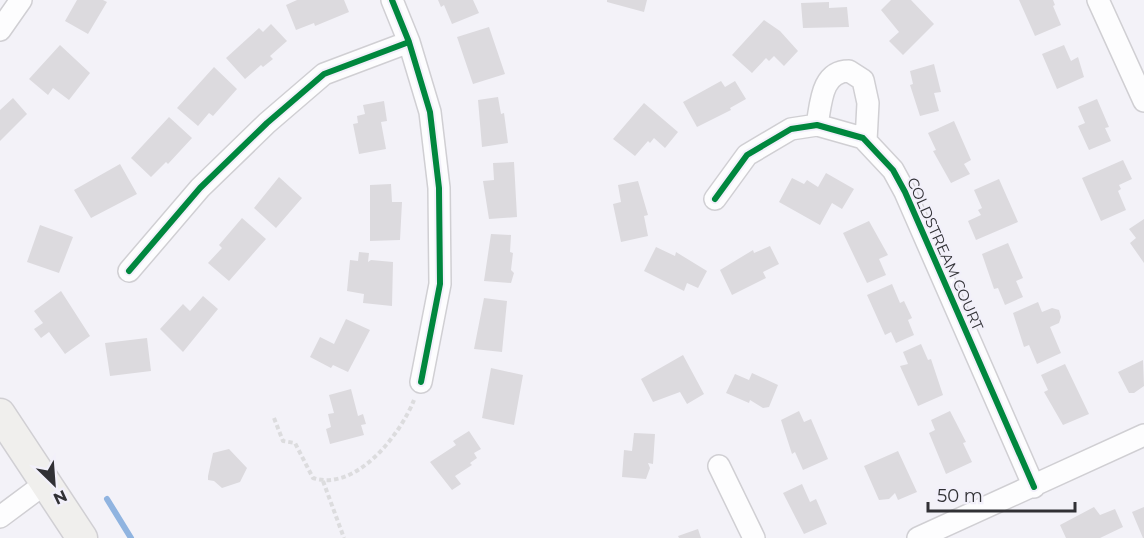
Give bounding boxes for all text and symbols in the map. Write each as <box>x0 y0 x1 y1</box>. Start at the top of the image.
street label: COLDSTREAM COURT <box>903 174 988 334</box>
north arrow <box>24 454 84 514</box>
scale bar <box>928 475 1075 513</box>
text: 50 m <box>937 485 983 507</box>
text: N <box>50 486 70 508</box>

